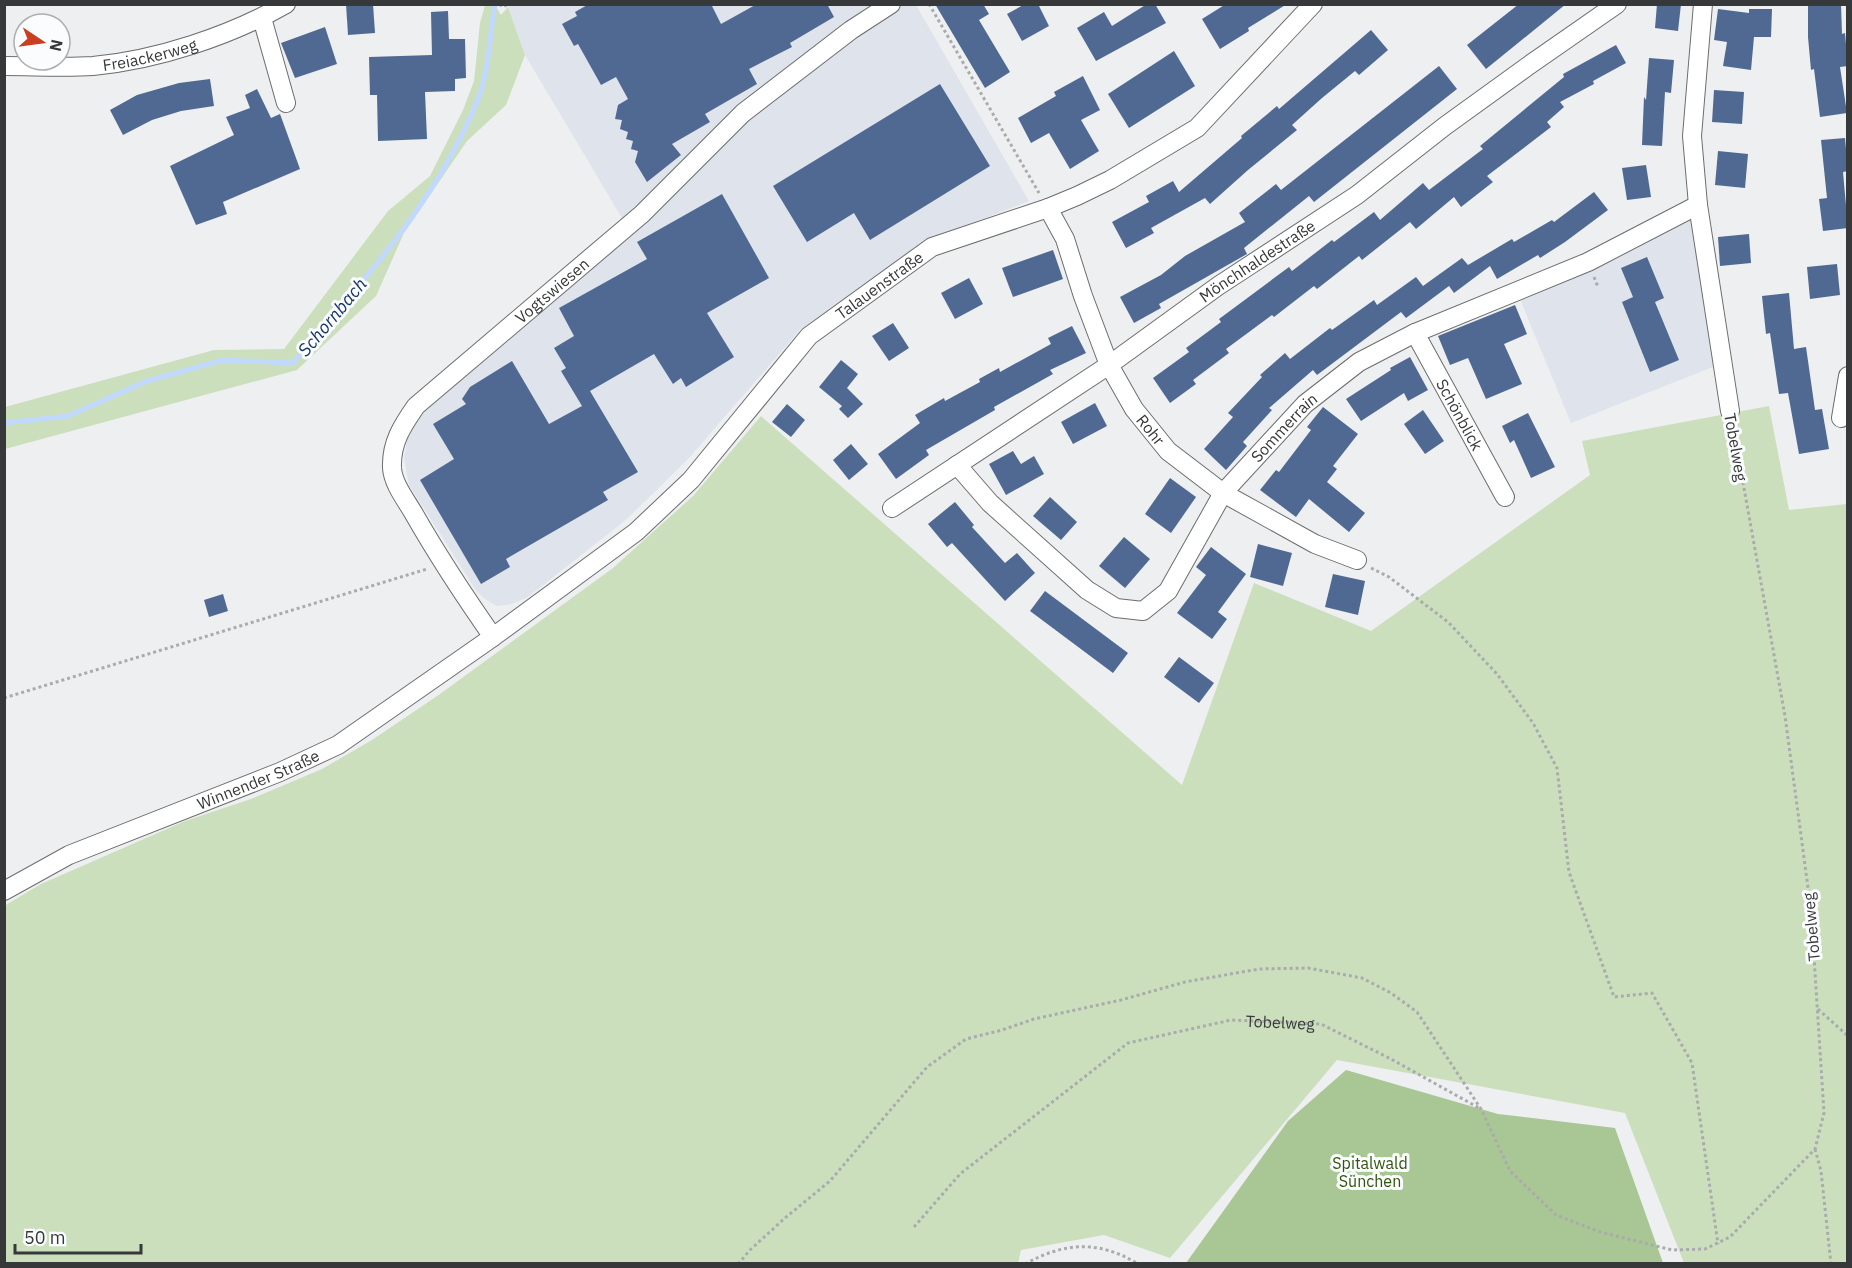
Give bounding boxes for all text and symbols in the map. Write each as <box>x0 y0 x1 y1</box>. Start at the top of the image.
north arrow <box>12 12 72 72</box>
street label: Freiackerweg <box>101 34 200 75</box>
text: N <box>46 37 68 53</box>
street label: Mönchhaldestraße <box>1195 215 1319 306</box>
street label: Talauenstraße <box>832 247 927 323</box>
street label: Vogtswiesen <box>511 253 593 327</box>
water label: Schornbach <box>292 273 372 361</box>
street label: Schönblick <box>1432 375 1488 454</box>
street label: Sommerrain <box>1246 388 1321 466</box>
street label: Rohr <box>1132 410 1169 449</box>
street label: Tobelweg <box>1720 411 1752 483</box>
street label: Winnender Straße <box>194 745 323 814</box>
street label: Tobelweg <box>1798 891 1824 962</box>
street label: Tobelweg <box>1245 1011 1316 1034</box>
park label: Spitalwald Sünchen <box>1332 1153 1408 1191</box>
scale bar <box>15 1217 141 1255</box>
text: 50 m <box>24 1226 66 1249</box>

